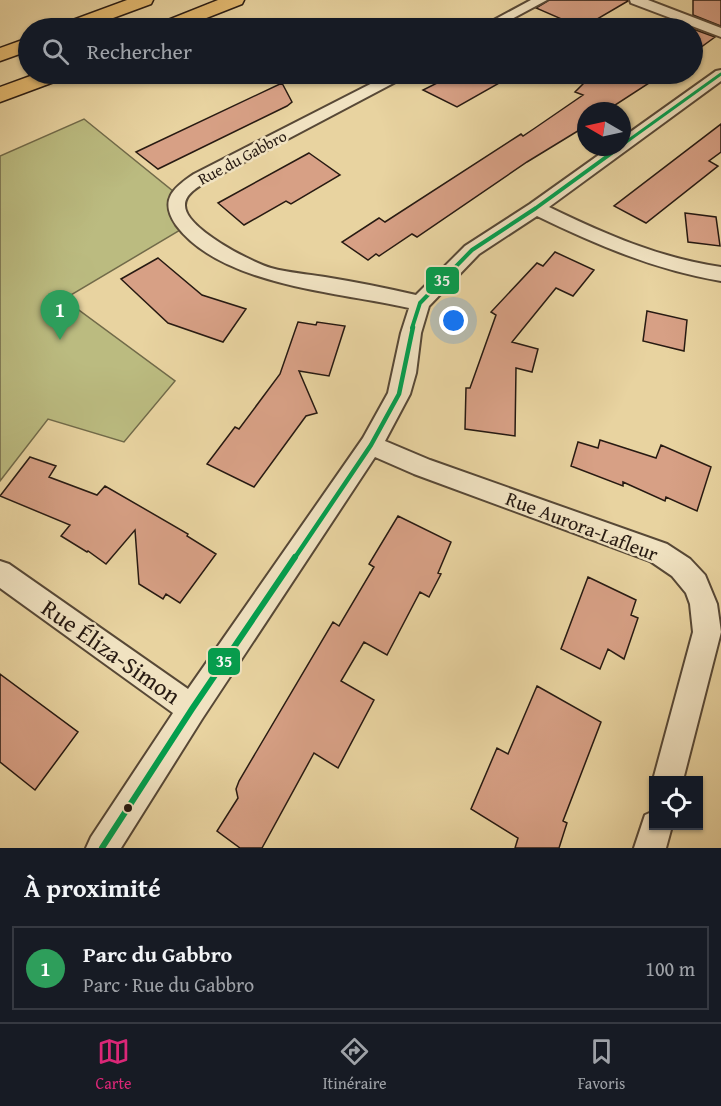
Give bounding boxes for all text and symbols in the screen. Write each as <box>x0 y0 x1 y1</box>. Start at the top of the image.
search box <box>18 18 703 84</box>
icon: search <box>39 35 72 68</box>
text: Rechercher <box>87 35 192 67</box>
north arrow <box>577 102 631 156</box>
street label: Rue du Gabbro <box>193 123 291 191</box>
line badge: 35 <box>425 266 460 295</box>
text: 35 <box>434 268 450 292</box>
pin: 1 <box>40 290 80 340</box>
your location <box>439 306 468 335</box>
street label: Rue Aurora-Lafleur <box>502 483 663 568</box>
street label: Rue Éliza-Simon <box>35 591 188 713</box>
line badge: 35 <box>207 647 241 676</box>
text: 35 <box>216 649 232 673</box>
map controls <box>649 776 703 830</box>
button: locate <box>649 776 703 830</box>
unlabelled marker <box>122 802 134 814</box>
text: À proximité <box>24 868 161 907</box>
text: Parc du Gabbro <box>83 938 232 970</box>
text: 1 <box>40 954 51 983</box>
text: 100 m <box>645 954 695 983</box>
text: Parc · Rue du Gabbro <box>83 970 254 999</box>
tab: Carte <box>96 1035 132 1095</box>
tab: Itinéraire <box>323 1035 387 1095</box>
tab: Favoris <box>578 1035 625 1095</box>

